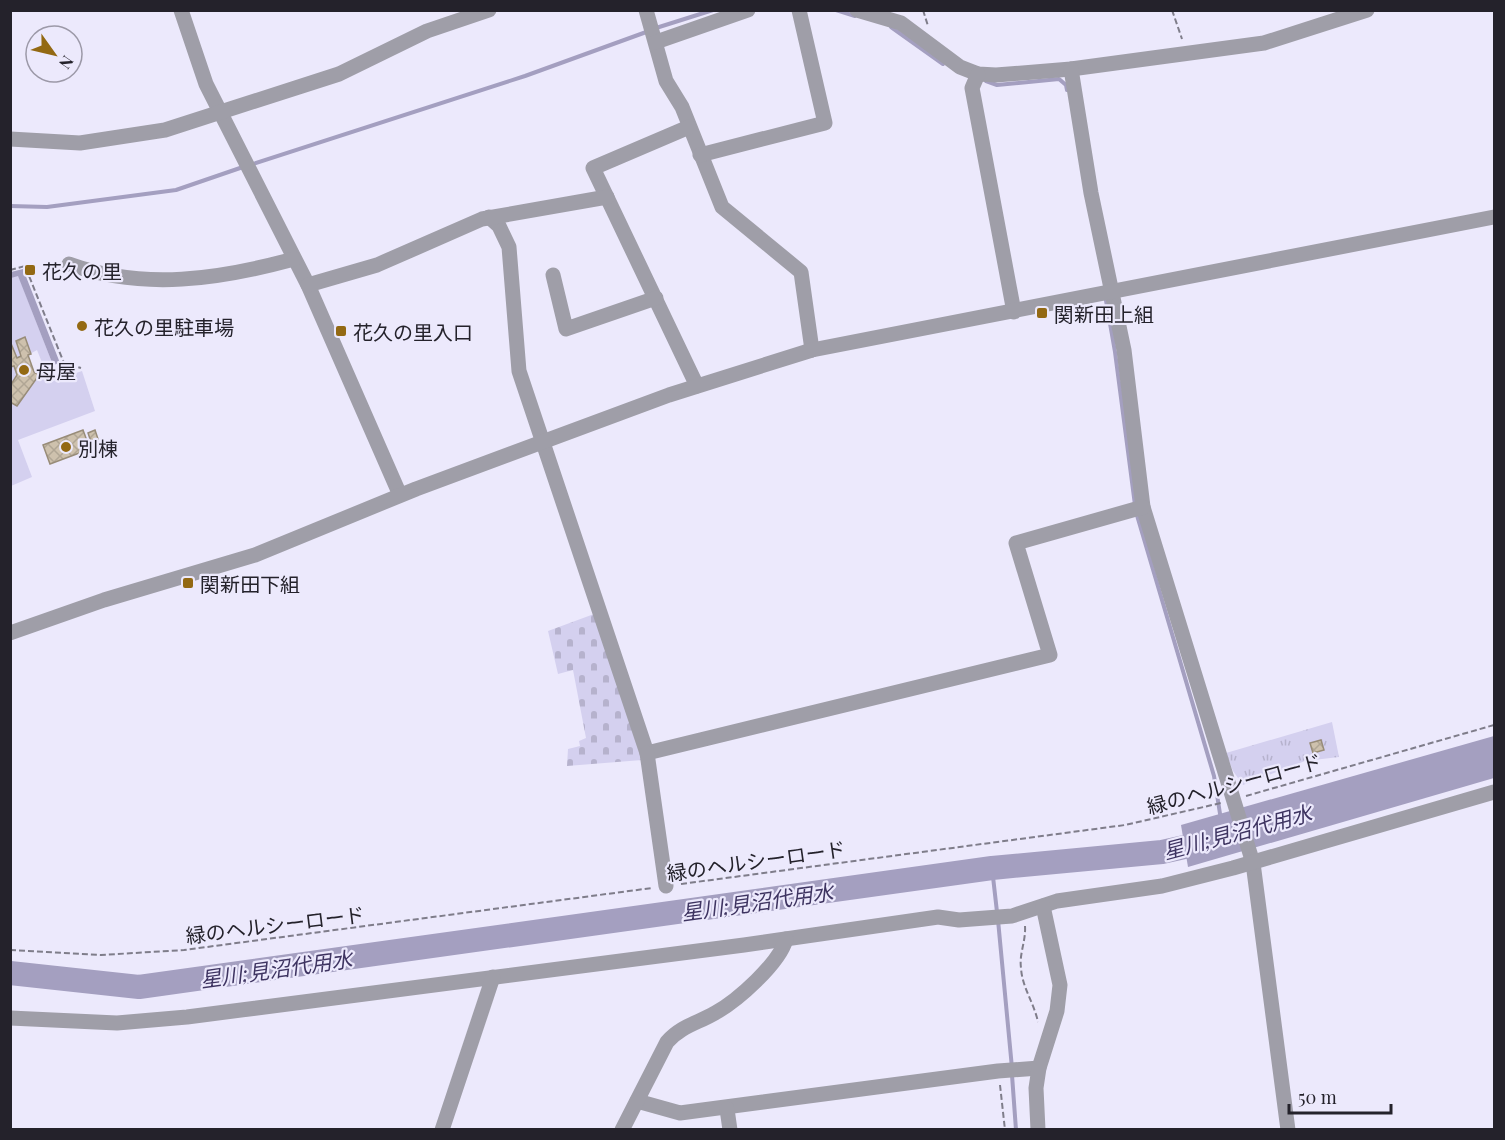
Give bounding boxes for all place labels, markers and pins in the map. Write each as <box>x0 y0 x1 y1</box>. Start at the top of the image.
place label: 花久の里 <box>42 257 122 284</box>
marker: 花久の里 <box>23 263 37 277</box>
place label: 関新田上組 <box>1054 300 1154 327</box>
marker: 関新田上組 <box>1035 306 1049 320</box>
place label: 花久の里駐車場 <box>94 313 234 340</box>
place label: 花久の里入口 <box>353 318 473 345</box>
marker: 花久の里駐車場 <box>75 319 89 333</box>
marker: 花久の里入口 <box>334 324 348 338</box>
place label: 母屋 <box>36 357 76 384</box>
marker: 母屋 <box>17 363 31 377</box>
place label: 別棟 <box>78 434 118 461</box>
marker: 別棟 <box>59 440 73 454</box>
place label: 関新田下組 <box>200 570 300 597</box>
marker: 関新田下組 <box>181 576 195 590</box>

